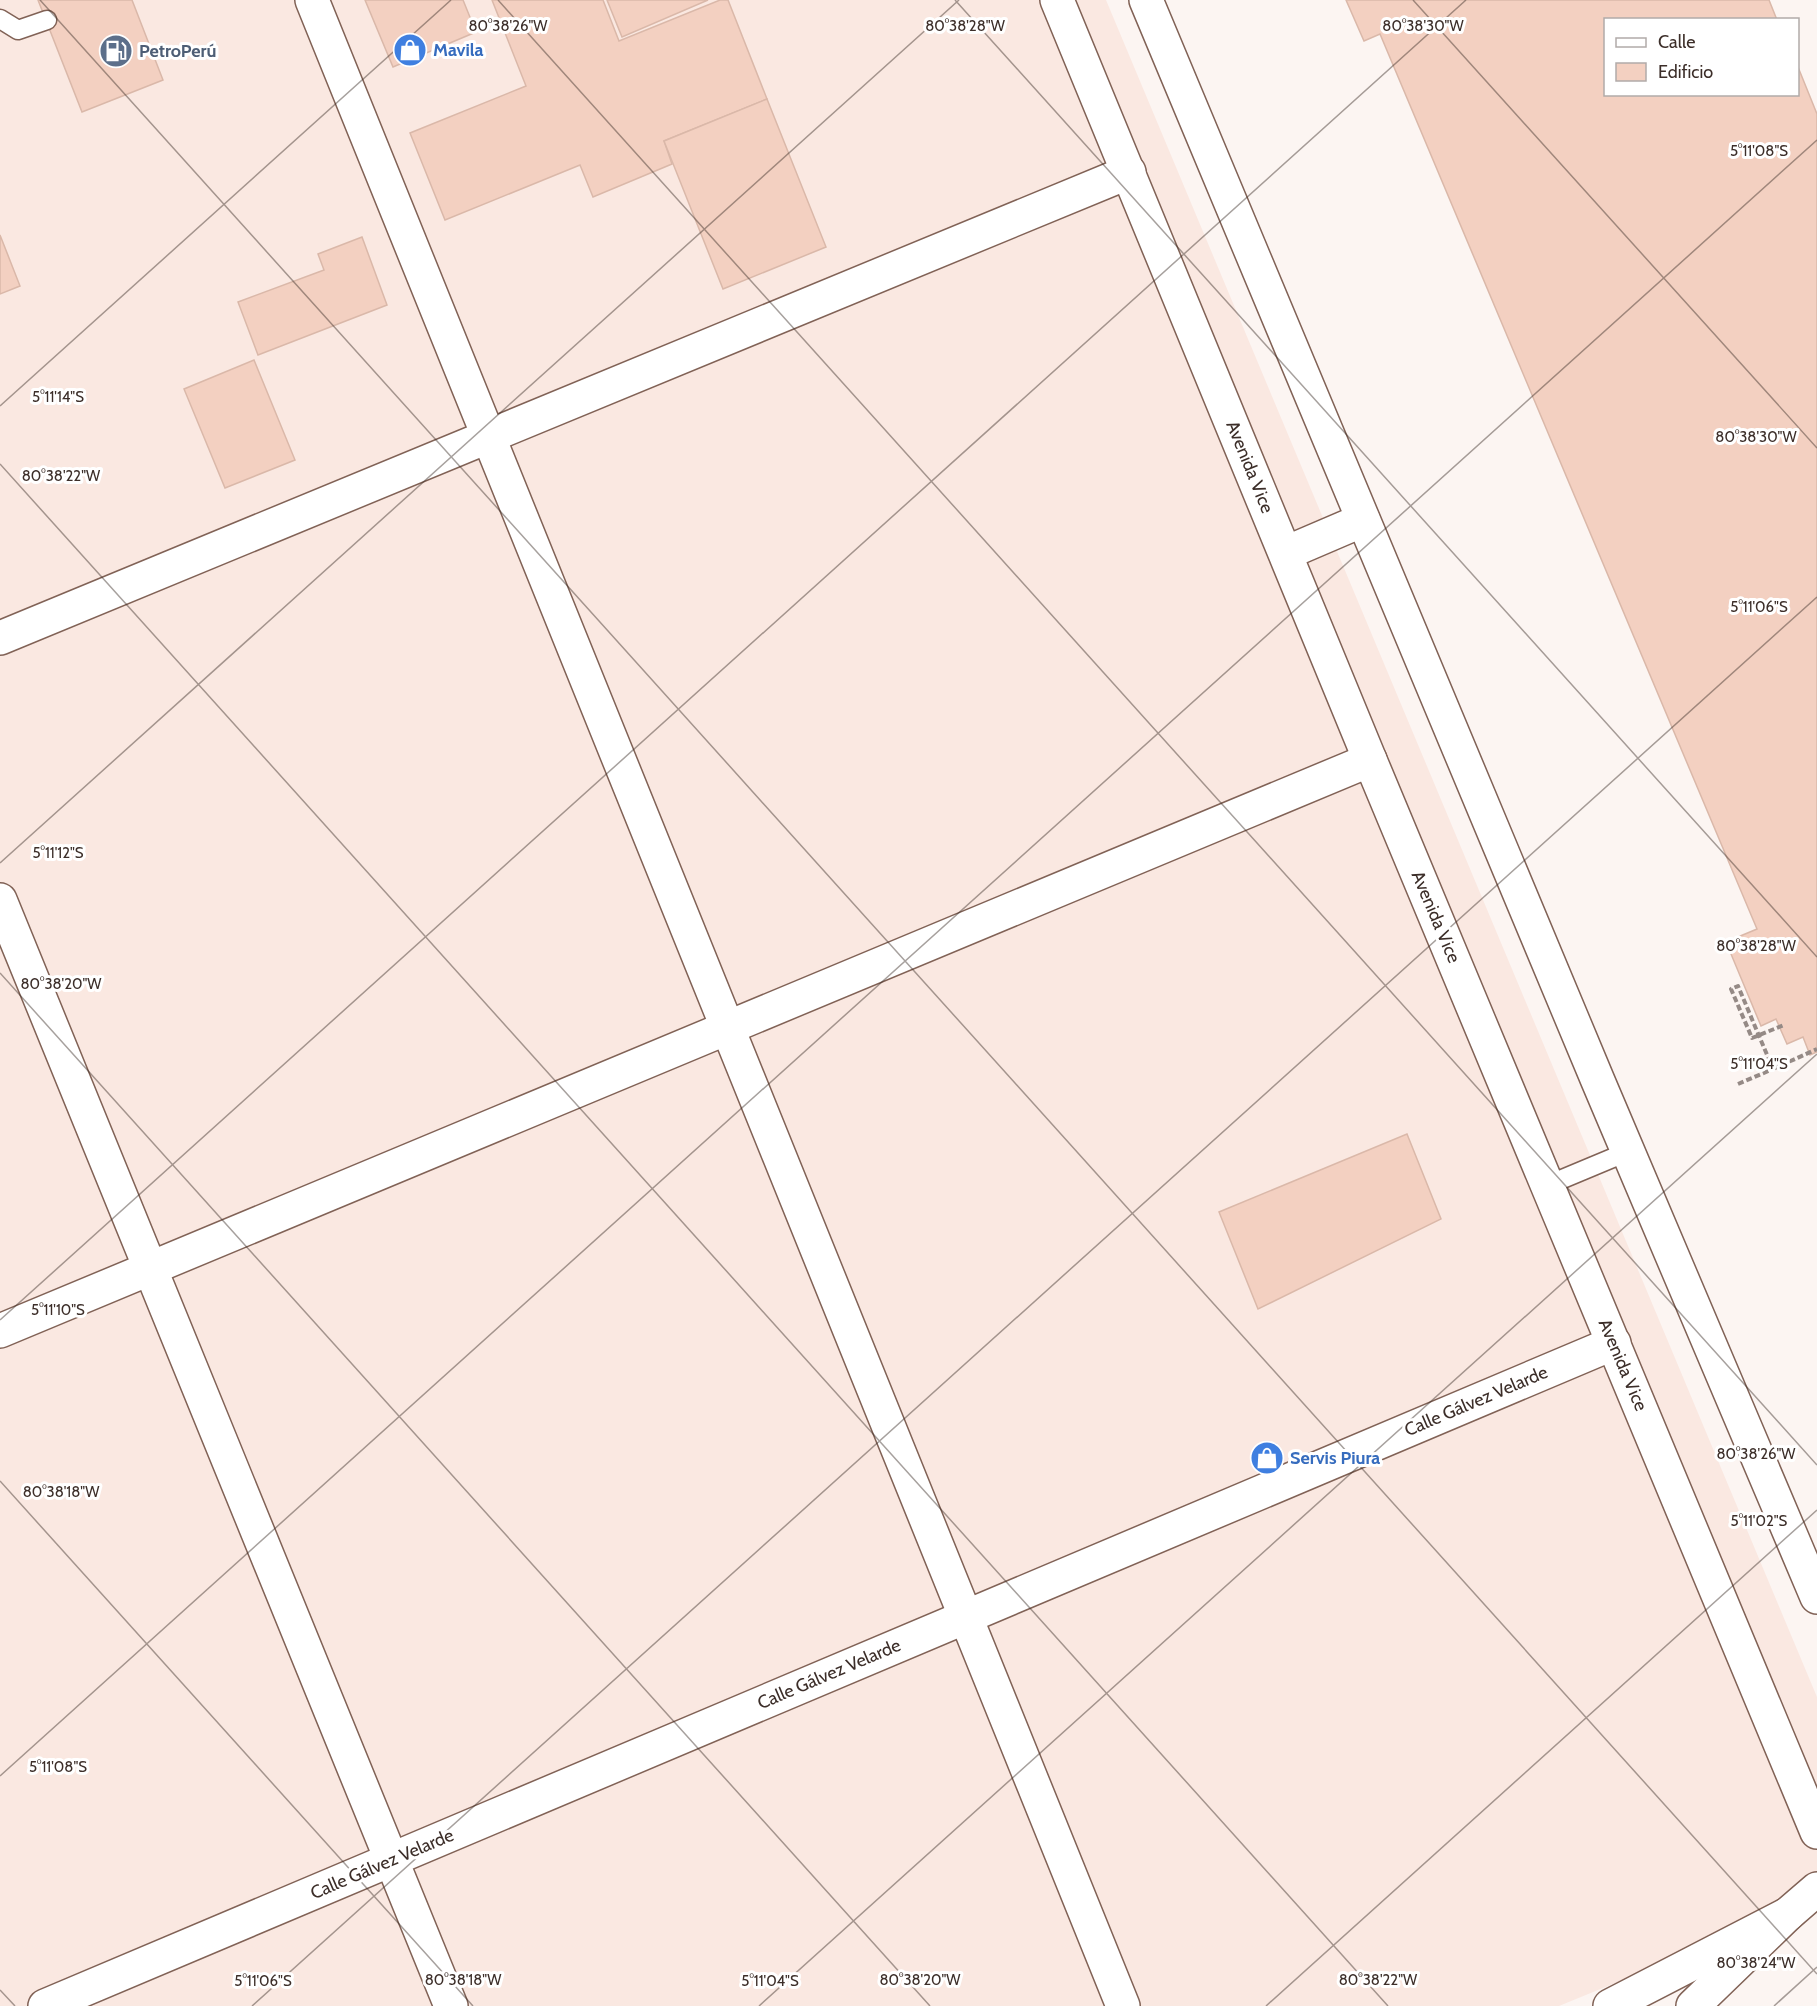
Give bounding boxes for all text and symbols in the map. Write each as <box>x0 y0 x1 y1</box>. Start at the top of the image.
text: 80°38'26"W <box>468 17 548 35</box>
text: 80°38'28"W <box>925 17 1006 35</box>
text: 80°38'30"W <box>1382 17 1464 35</box>
legend <box>1604 18 1799 96</box>
text: Calle <box>1658 31 1695 53</box>
shop icon: Mavila <box>392 32 428 68</box>
fuel station icon: PetroPerú <box>98 33 134 69</box>
place label: Mavila <box>433 39 484 61</box>
place label: PetroPerú <box>139 40 216 62</box>
text: Edificio <box>1658 61 1713 83</box>
text: 5°11'08"S <box>1730 142 1788 160</box>
text: 5°11'14"S <box>32 388 84 406</box>
street label: Avenida Vice <box>1221 418 1279 516</box>
text: 80°38'30"W <box>1715 428 1797 446</box>
text: 80°38'22"W <box>22 467 101 485</box>
text: 5°11'06"S <box>1730 598 1788 616</box>
text: 5°11'12"S <box>32 844 84 862</box>
street label: Avenida Vice <box>1407 868 1465 966</box>
text: 80°38'28"W <box>1716 937 1797 955</box>
text: 80°38'20"W <box>20 975 102 993</box>
text: 5°11'04"S <box>1730 1055 1788 1073</box>
text: 5°11'10"S <box>31 1301 85 1319</box>
street label: Avenida Vice <box>1594 1316 1652 1414</box>
street label: Calle Gálvez Velarde <box>1401 1361 1551 1441</box>
shop icon: Servis Piura <box>1249 1440 1285 1476</box>
text: 80°38'26"W <box>1716 1445 1796 1463</box>
place label: Servis Piura <box>1290 1447 1380 1469</box>
text: 80°38'18"W <box>23 1483 100 1501</box>
text: 5°11'02"S <box>1731 1512 1788 1530</box>
street label: Calle Gálvez Velarde <box>754 1634 904 1714</box>
text: 5°11'08"S <box>29 1758 87 1776</box>
street label: Calle Gálvez Velarde <box>307 1824 457 1904</box>
text: 80°38'24"W <box>1716 1954 1796 1972</box>
text: 80°38'18"W <box>425 1971 502 1989</box>
text: 80°38'20"W <box>879 1971 961 1989</box>
text: 80°38'22"W <box>1339 1971 1418 1989</box>
text: 5°11'06"S <box>234 1972 292 1990</box>
text: 5°11'04"S <box>741 1972 799 1990</box>

